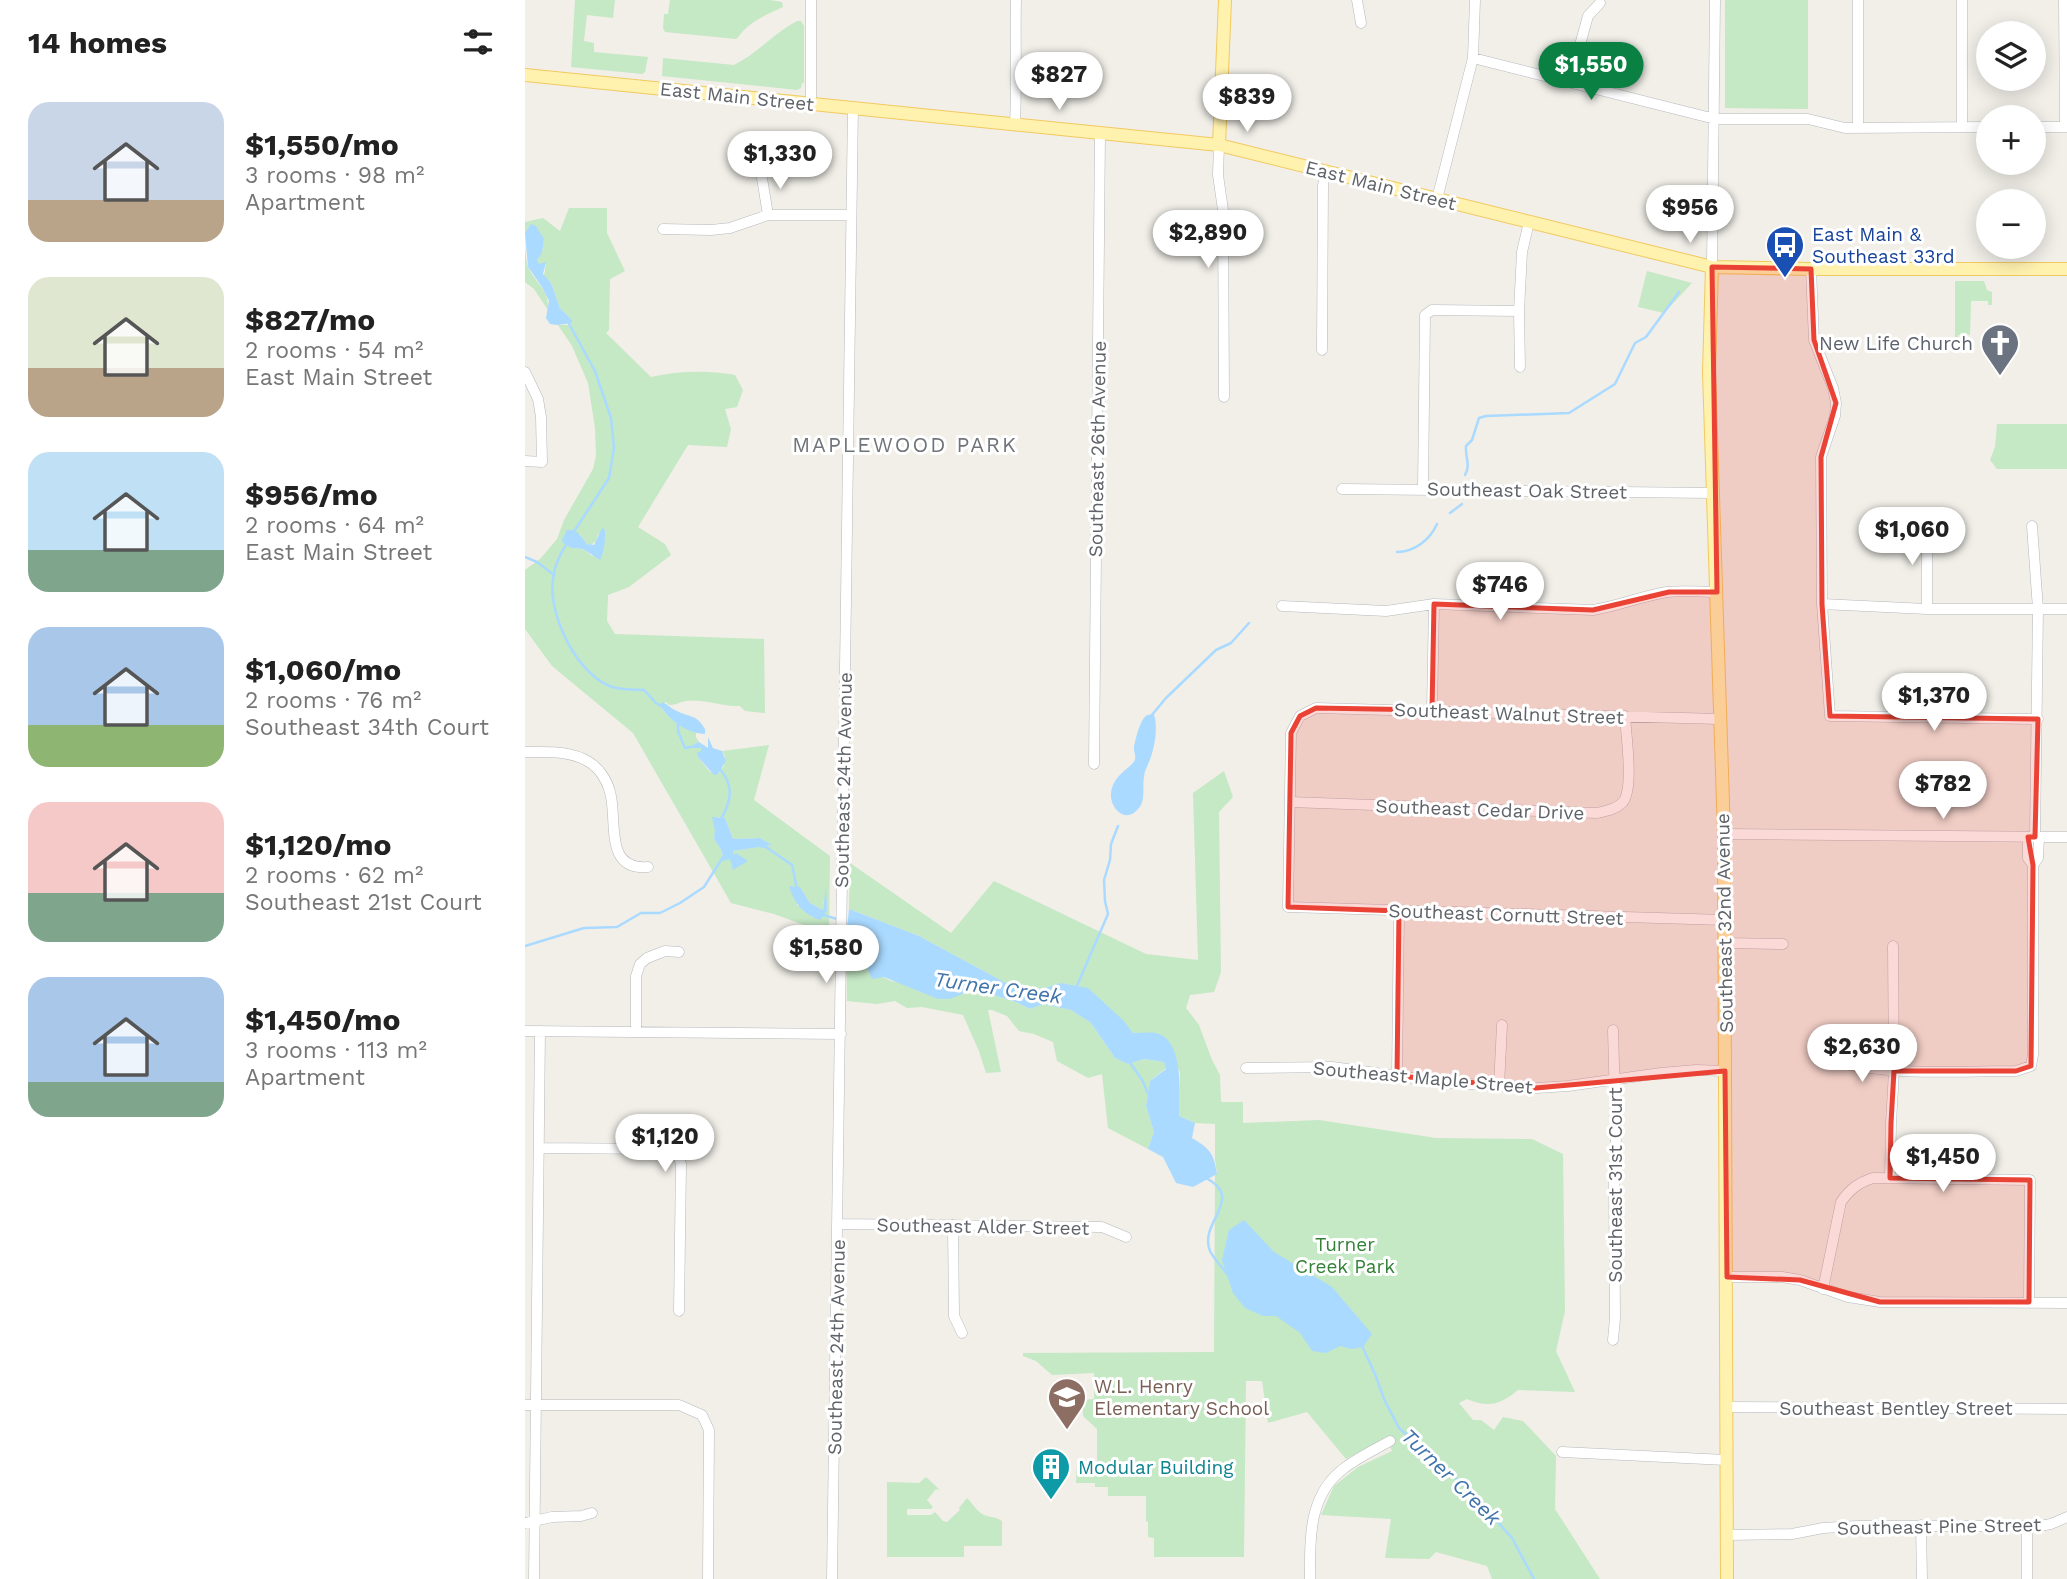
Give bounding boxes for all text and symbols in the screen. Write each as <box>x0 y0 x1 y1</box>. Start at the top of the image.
map controls <box>1976 21 2046 259</box>
button: layers <box>1976 21 2046 91</box>
icon: filters <box>459 23 497 61</box>
text: 14 homes <box>28 25 167 60</box>
pin: $1,550 <box>1534 42 1648 102</box>
text: $1,550 <box>1555 51 1627 78</box>
pin: $827 <box>1018 52 1100 112</box>
text: $827 <box>1031 61 1087 88</box>
pin: $839 <box>1206 74 1288 134</box>
street label: East Main Street <box>659 77 815 116</box>
text: $839 <box>1219 83 1275 110</box>
button: + <box>1976 105 2046 175</box>
text: $1,550/mo <box>245 127 399 162</box>
icon: home <box>84 130 168 214</box>
pin: $1,330 <box>723 132 837 191</box>
text: $1,330 <box>743 140 817 167</box>
street label: East Main Street <box>1303 156 1459 215</box>
text: 3 rooms · 98 m² <box>245 162 424 189</box>
pin: $956 <box>1649 186 1731 245</box>
text: Apartment <box>245 189 365 216</box>
button: − <box>1976 189 2046 259</box>
text: $956 <box>1662 194 1718 221</box>
pin: $2,890 <box>1151 210 1265 270</box>
text: $2,890 <box>1169 219 1247 246</box>
place label: East Main & Southeast 33rd <box>1812 223 1955 268</box>
bus stop icon: East Main & Southeast 33rd <box>1764 224 1806 279</box>
text: $827/mo <box>245 302 375 337</box>
icon: home <box>84 305 168 389</box>
church icon: New Life Church <box>1979 322 2021 377</box>
place label: New Life Church <box>1819 332 1973 355</box>
text: 2 rooms · 54 m² <box>245 337 423 364</box>
street label: Southeast 26th Avenue <box>1084 341 1111 557</box>
text: East Main Street <box>245 364 432 391</box>
district label: MAPLEWOOD PARK <box>792 432 1018 457</box>
text: $956/mo <box>245 477 378 512</box>
street label: Southeast Oak Street <box>1427 477 1627 504</box>
icon: home <box>84 480 168 564</box>
pin: $1,060 <box>1855 508 1969 567</box>
text: 2 rooms · 64 m² <box>245 512 424 539</box>
text: $1,060 <box>1875 516 1949 543</box>
text: East Main Street <box>245 539 432 566</box>
pin: $746 <box>1459 562 1541 622</box>
text: $746 <box>1472 571 1528 598</box>
text: $1,060/mo <box>245 652 401 687</box>
icon: home <box>84 655 168 739</box>
street label: Southeast 24th Avenue <box>830 672 857 888</box>
pin: $1,370 <box>1877 674 1991 733</box>
text: $1,370 <box>1898 682 1970 709</box>
text: 2 rooms · 76 m² <box>245 687 421 714</box>
street label: Southeast Walnut Street <box>1394 698 1624 729</box>
text: Southeast 34th Court <box>245 714 489 741</box>
pin: $782 <box>1902 762 1984 821</box>
text: $782 <box>1915 770 1971 797</box>
street label: Southeast Cedar Drive <box>1375 794 1585 825</box>
street label: Southeast 32nd Avenue <box>1711 813 1738 1033</box>
text: $1,120/mo <box>245 827 391 862</box>
icon: home <box>84 830 168 914</box>
text: 2 rooms · 62 m² <box>245 862 423 889</box>
text: Southeast 21st Court <box>245 889 482 916</box>
street label: Southeast Cornutt Street <box>1388 899 1624 930</box>
pin: $1,580 <box>769 926 883 985</box>
text: $1,580 <box>789 934 863 961</box>
water label: Turner Creek <box>933 966 1064 1009</box>
text: $1,450/mo <box>245 1002 400 1037</box>
icon: home <box>84 1005 168 1089</box>
pin: $2,630 <box>1805 1024 1919 1084</box>
text: $2,630 <box>1823 1033 1901 1060</box>
text: 3 rooms · 113 m² <box>245 1037 427 1064</box>
street label: Southeast Maple Street <box>1312 1056 1534 1099</box>
text: Apartment <box>245 1064 365 1091</box>
street label: Southeast 31st Court <box>1604 1087 1627 1283</box>
pin: $1,120 <box>608 1114 722 1174</box>
text: $1,120 <box>631 1123 699 1150</box>
pin: $1,450 <box>1886 1134 2000 1194</box>
text: $1,450 <box>1906 1143 1980 1170</box>
street label: Southeast Alder Street <box>876 1213 1090 1240</box>
park label: Turner Creek Park <box>1295 1233 1395 1278</box>
street label: Southeast 24th Avenue <box>823 1239 850 1455</box>
place label: W.L. Henry Elementary School <box>1094 1375 1269 1420</box>
school or university icon: W.L. Henry Elementary School <box>1046 1376 1088 1431</box>
street label: Southeast Bentley Street <box>1779 1397 2013 1420</box>
water label: Turner Creek <box>1397 1423 1507 1531</box>
building icon: Modular Building <box>1030 1446 1072 1501</box>
place label: Modular Building <box>1078 1456 1234 1479</box>
street label: Southeast Pine Street <box>1837 1513 2041 1540</box>

